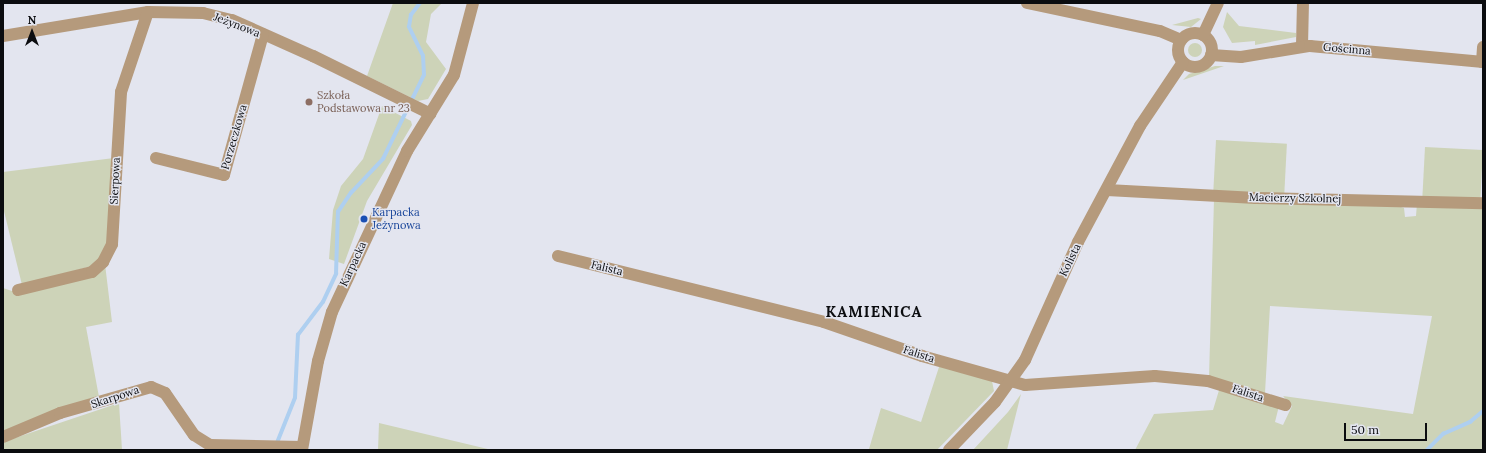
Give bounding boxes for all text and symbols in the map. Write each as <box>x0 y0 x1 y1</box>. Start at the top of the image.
street label: Jeżynowa <box>212 10 262 40</box>
north arrow <box>12 12 52 52</box>
text: N <box>28 13 36 27</box>
street label: Gościnna <box>1323 40 1371 58</box>
place label: Szkoła Podstawowa nr 23 <box>317 89 410 115</box>
marker: Szkoła Podstawowa nr 23 <box>304 97 314 107</box>
street label: Porzeczkowa <box>218 103 250 171</box>
street label: Sierpowa <box>107 157 123 205</box>
street label: Macierzy Szkolnej <box>1249 191 1341 205</box>
place label: Karpacka Jeżynowa <box>372 206 421 232</box>
marker: Karpacka Jeżynowa <box>359 214 369 224</box>
street label: Karpacka <box>337 240 369 288</box>
street label: Kolista <box>1056 241 1084 279</box>
street label: Falista <box>590 258 624 278</box>
district label: KAMIENICA <box>826 303 922 321</box>
street label: Falista <box>902 343 936 365</box>
street label: Falista <box>1231 382 1265 404</box>
street label: Skarpowa <box>89 383 141 411</box>
scale bar <box>1346 415 1429 441</box>
text: 50 m <box>1351 422 1379 437</box>

